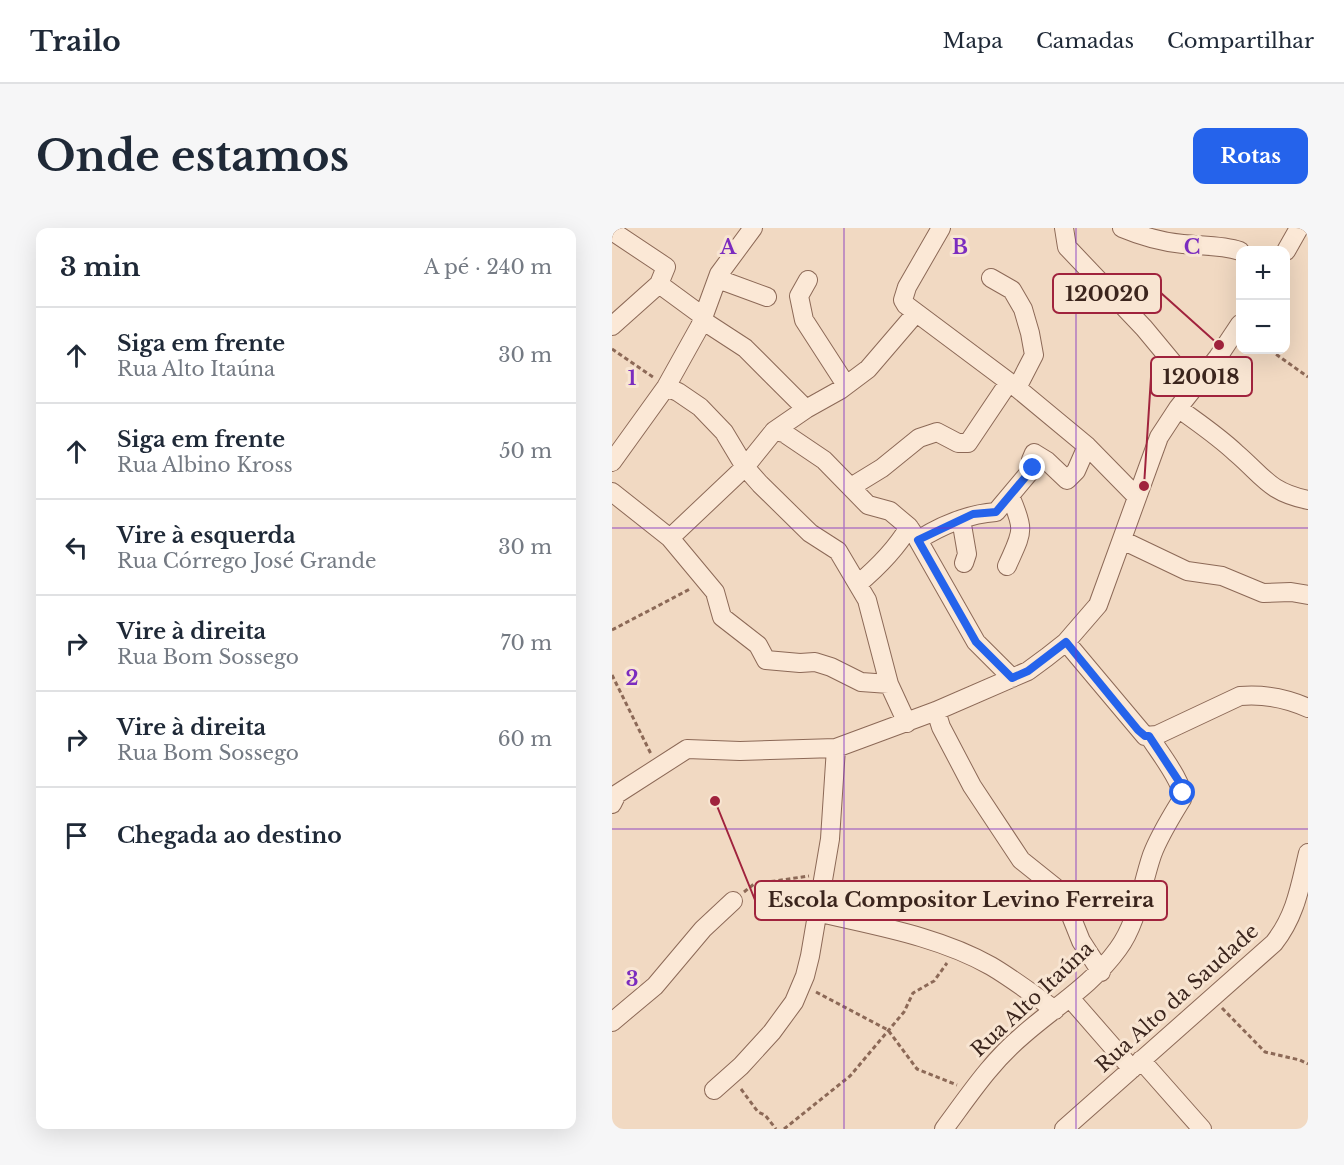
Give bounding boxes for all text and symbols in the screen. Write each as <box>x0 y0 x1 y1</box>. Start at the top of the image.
text: Trailo <box>30 24 121 59</box>
text: Mapa <box>943 28 1003 54</box>
text: Camadas <box>1036 28 1134 54</box>
text: Compartilhar <box>1167 28 1314 54</box>
button: Rotas <box>1193 128 1308 184</box>
text: Onde estamos <box>36 130 349 182</box>
text: A <box>719 235 737 259</box>
text: B <box>952 235 968 259</box>
text: C <box>1184 235 1200 259</box>
map controls <box>1236 246 1290 354</box>
button: + <box>1236 246 1290 300</box>
text: 3 min <box>60 251 141 283</box>
text: A pé · 240 m <box>424 255 552 279</box>
callout: 120020 <box>1053 274 1161 313</box>
text: 120020 <box>1065 281 1149 307</box>
button: − <box>1236 300 1290 354</box>
text: Siga em frente <box>117 330 285 357</box>
icon: ahead <box>60 339 93 372</box>
text: 30 m <box>498 343 552 367</box>
text: Rua Alto Itaúna <box>117 357 275 381</box>
callout: 120018 <box>1151 357 1252 396</box>
text: 120018 <box>1162 364 1240 390</box>
text: 1 <box>628 366 637 390</box>
text: Siga em frente <box>117 426 285 453</box>
icon: ahead <box>60 435 93 468</box>
text: 50 m <box>499 439 552 463</box>
text: Rua Albino Kross <box>117 453 293 477</box>
route end <box>1019 454 1045 480</box>
text: Vire à esquerda <box>117 522 296 549</box>
icon: left <box>60 531 93 564</box>
text: 30 m <box>498 535 552 559</box>
text: Rua Córrego José Grande <box>117 549 376 573</box>
text: Vire à direita <box>117 618 266 645</box>
icon: right <box>60 627 93 660</box>
text: 70 m <box>500 631 552 655</box>
text: Rua Bom Sossego <box>117 645 299 669</box>
text: 2 <box>625 666 639 690</box>
text: Vire à direita <box>117 714 266 741</box>
icon: right <box>60 723 93 756</box>
text: 60 m <box>498 727 552 751</box>
text: Rua Bom Sossego <box>117 741 299 765</box>
route start <box>1169 779 1195 805</box>
icon: arrive <box>60 819 93 852</box>
text: Chegada ao destino <box>117 822 342 849</box>
callout: Escola Compositor Levino Ferreira <box>755 881 1167 920</box>
text: Escola Compositor Levino Ferreira <box>768 887 1154 913</box>
street label: Rua Alto da Saudade <box>1091 919 1263 1077</box>
street label: Rua Alto Itaúna <box>966 936 1099 1062</box>
text: 3 <box>626 967 638 991</box>

